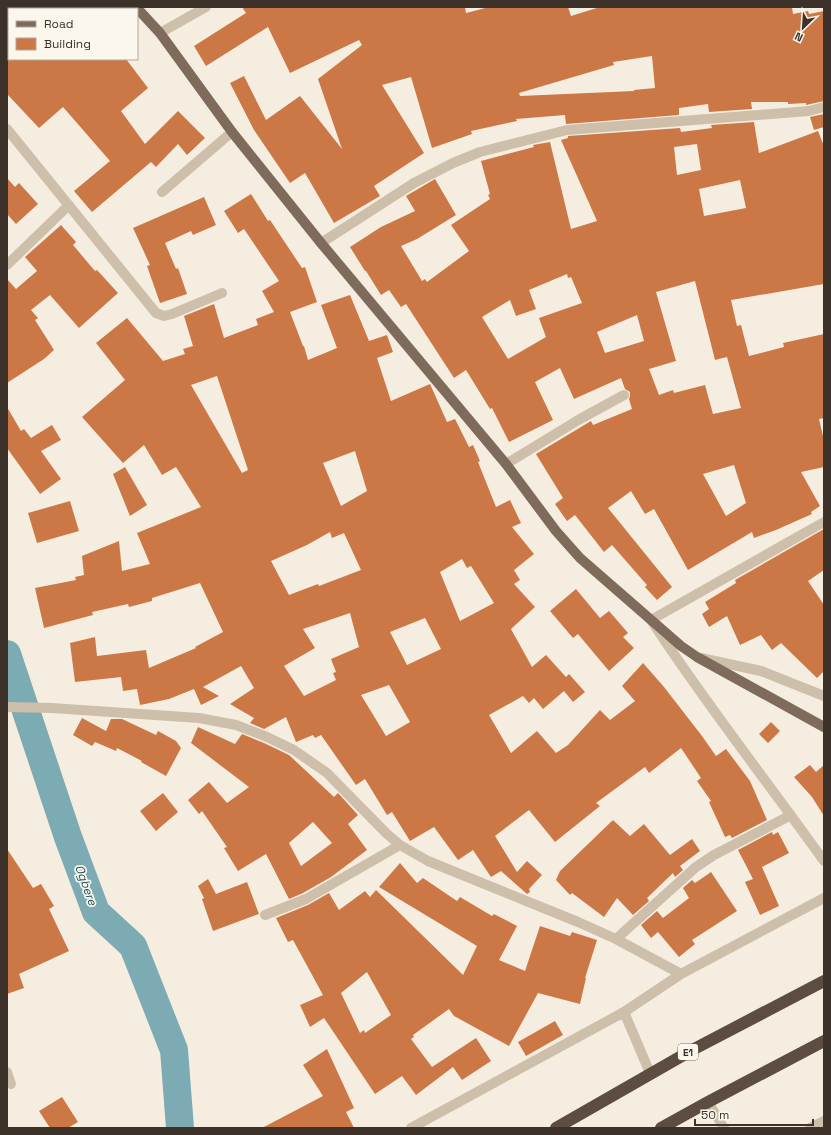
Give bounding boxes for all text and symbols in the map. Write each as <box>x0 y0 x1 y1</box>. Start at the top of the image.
legend <box>8 8 138 60</box>
north arrow <box>783 8 823 48</box>
text: Road <box>44 16 73 32</box>
text: N <box>792 29 805 45</box>
text: Building <box>44 36 91 52</box>
water label: Ogbere <box>71 863 101 908</box>
road number: E1 <box>678 1044 698 1060</box>
scale bar <box>695 1101 813 1127</box>
text: 50 m <box>701 1107 729 1123</box>

